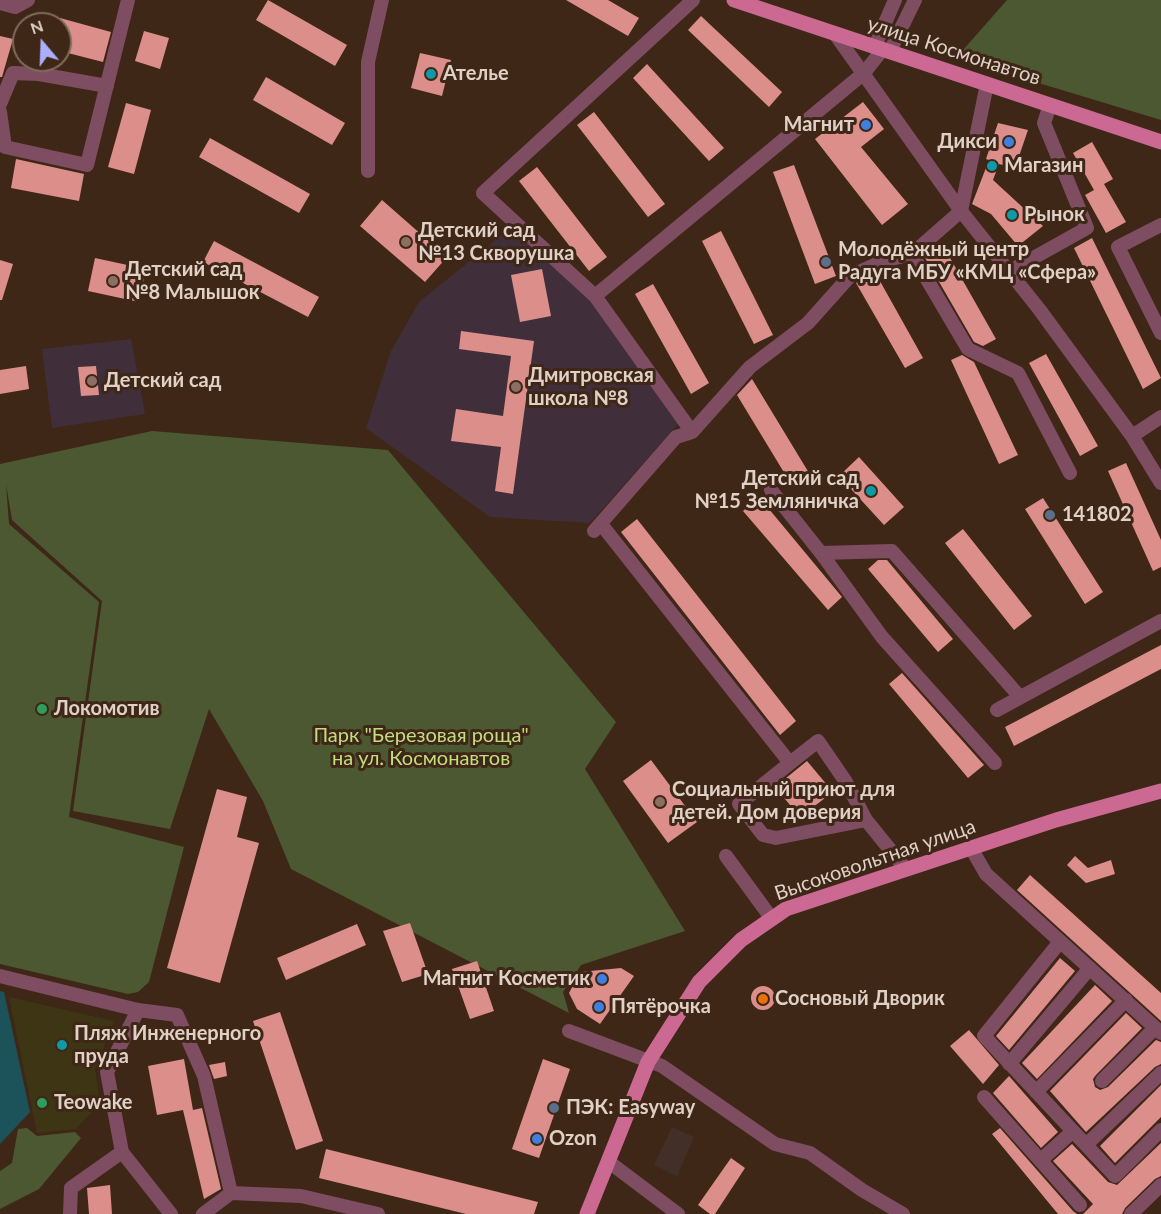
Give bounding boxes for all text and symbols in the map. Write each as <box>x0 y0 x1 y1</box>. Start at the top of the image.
north arrow <box>12 12 72 72</box>
street label: улица Космонавтов <box>864 12 1044 90</box>
text: N <box>28 15 46 37</box>
place label: Ателье <box>443 62 509 86</box>
marker: Ателье <box>424 67 438 81</box>
place label: Магнит <box>783 113 854 137</box>
marker: Магнит <box>859 118 873 132</box>
place label: Дикси <box>938 130 997 154</box>
marker: Дикси <box>1002 135 1016 149</box>
place label: Магазин <box>1004 154 1083 178</box>
marker: Магазин <box>985 159 999 173</box>
place label: Рынок <box>1024 203 1085 227</box>
marker: Рынок <box>1005 208 1019 222</box>
place label: Детский сад №13 Скворушка <box>418 219 574 266</box>
marker: Детский сад №13 Скворушка <box>399 235 413 249</box>
place label: Молодёжный центр Радуга МБУ «КМЦ «Сфера» <box>838 238 1096 285</box>
marker: Молодёжный центр Радуга МБУ «КМЦ «Сфера» <box>819 255 833 269</box>
place label: Детский сад №8 Малышок <box>125 258 260 305</box>
marker: Детский сад №8 Малышок <box>106 274 120 288</box>
place label: Дмитровская школа №8 <box>528 364 654 411</box>
place label: Детский сад <box>104 369 221 393</box>
marker: Детский сад <box>85 374 99 388</box>
marker: Дмитровская школа №8 <box>509 380 523 394</box>
place label: Детский сад №15 Земляничка <box>694 467 859 514</box>
marker: Детский сад №15 Земляничка <box>864 484 878 498</box>
place label: 141802 <box>1062 503 1132 527</box>
marker: 141802 <box>1043 508 1057 522</box>
place label: Локомотив <box>54 697 160 721</box>
marker: Локомотив <box>35 702 49 716</box>
park label: Парк "Березовая роща" на ул. Космонавтов <box>313 724 529 771</box>
place label: Социальный приют для детей. Дом доверия <box>672 778 895 825</box>
marker: Социальный приют для детей. Дом доверия <box>653 795 667 809</box>
street label: Высоковольтная улица <box>771 814 979 906</box>
place label: Магнит Косметик <box>423 967 590 991</box>
marker: Магнит Косметик <box>595 972 609 986</box>
place label: Сосновый Дворик <box>775 987 945 1011</box>
marker: Сосновый Дворик <box>756 992 770 1006</box>
place label: Пятёрочка <box>611 995 711 1019</box>
marker: Пятёрочка <box>592 1000 606 1014</box>
place label: Пляж Инженерного пруда <box>74 1022 261 1069</box>
marker: Пляж Инженерного пруда <box>55 1038 69 1052</box>
place label: Teowake <box>54 1091 133 1115</box>
marker: Teowake <box>35 1096 49 1110</box>
place label: ПЭК: Easyway <box>566 1096 695 1120</box>
marker: ПЭК: Easyway <box>547 1101 561 1115</box>
place label: Ozon <box>549 1127 597 1151</box>
marker: Ozon <box>530 1132 544 1146</box>

